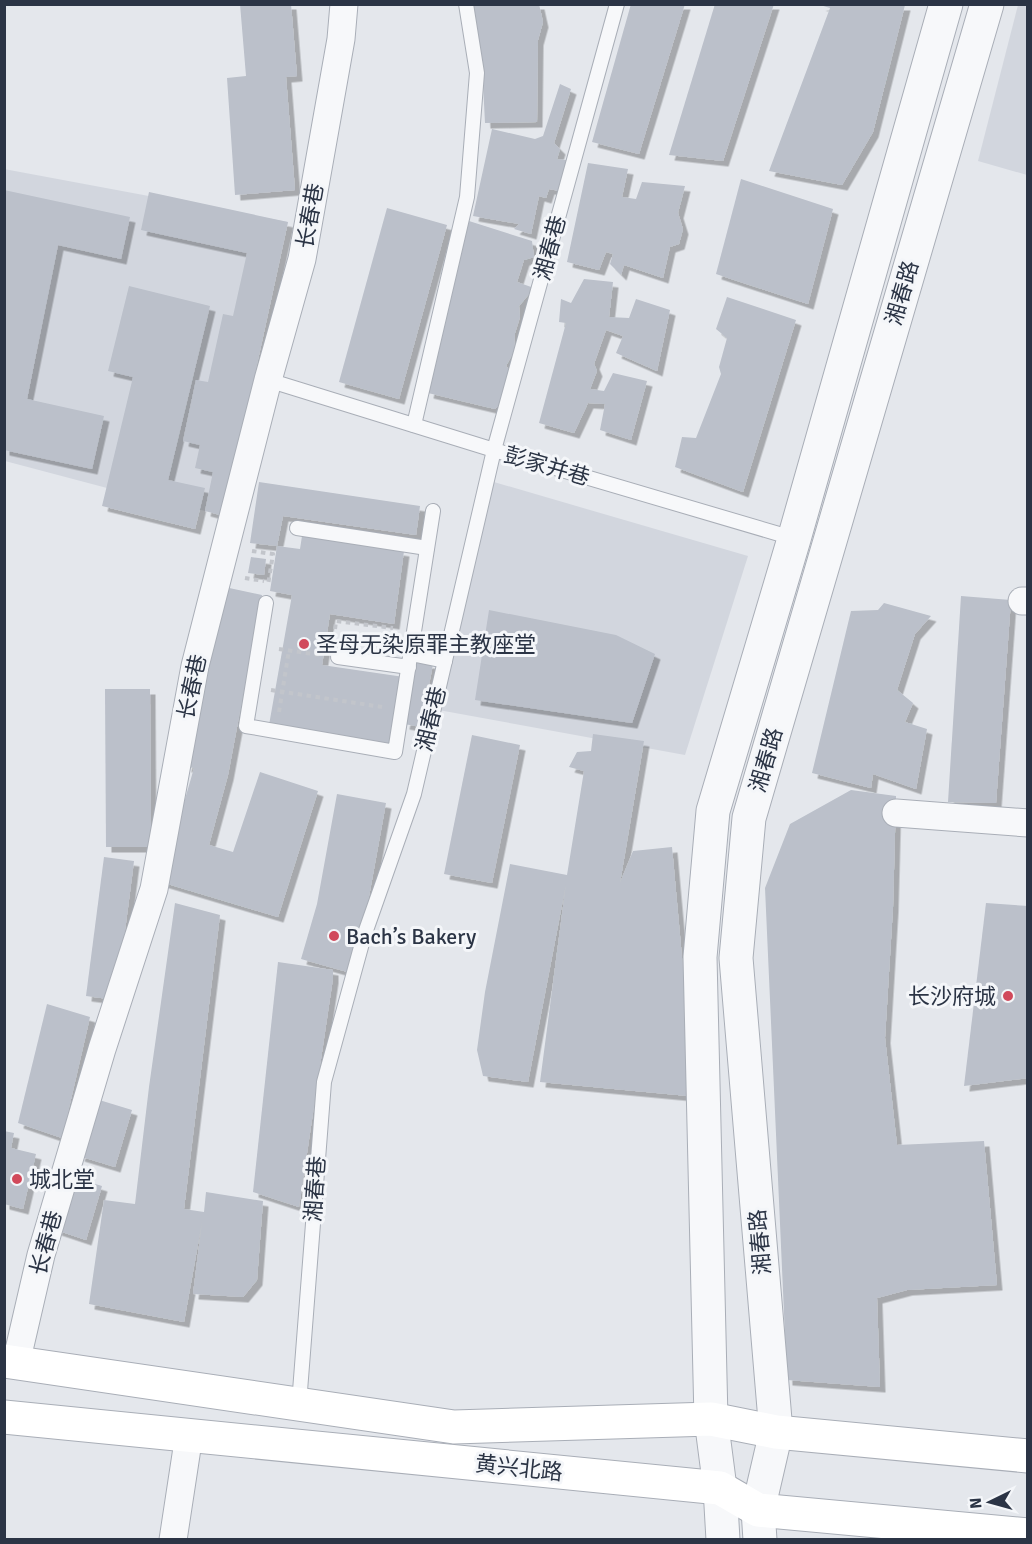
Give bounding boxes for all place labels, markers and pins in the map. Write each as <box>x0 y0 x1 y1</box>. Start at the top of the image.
place label: 圣母无染原罪主教座堂 <box>316 631 536 658</box>
marker: 圣母无染原罪主教座堂 <box>297 637 311 651</box>
place label: Bach’s Bakery <box>346 923 477 950</box>
marker: Bach’s Bakery <box>327 929 341 943</box>
place label: 长沙府城 <box>908 983 996 1010</box>
marker: 长沙府城 <box>1001 989 1015 1003</box>
place label: 城北堂 <box>29 1166 95 1193</box>
marker: 城北堂 <box>10 1172 24 1186</box>

